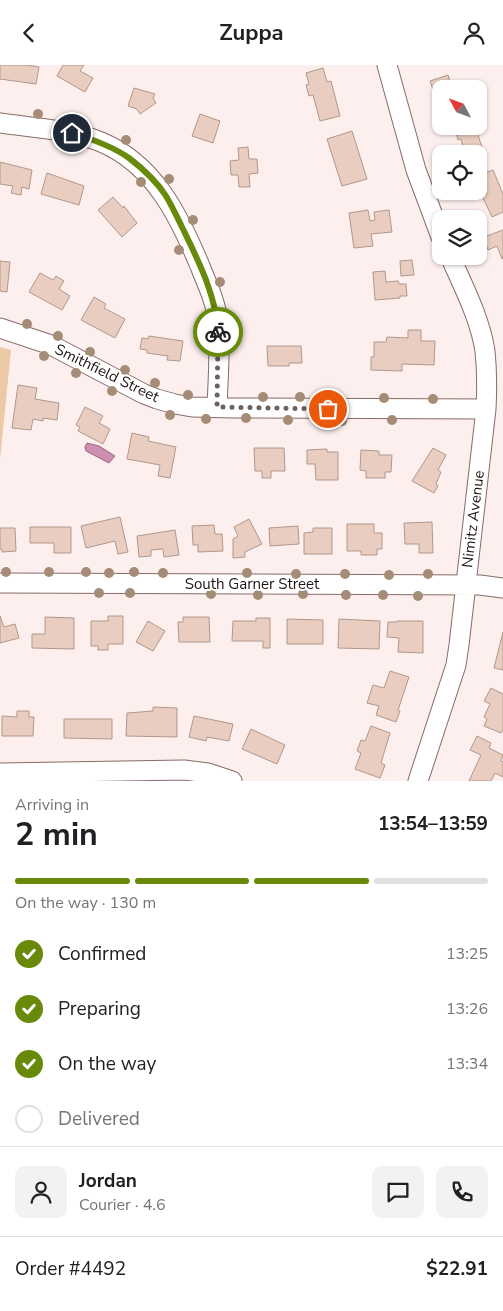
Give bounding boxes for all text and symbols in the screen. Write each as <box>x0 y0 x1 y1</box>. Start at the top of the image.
text: Zuppa <box>219 18 284 48</box>
icon: back <box>15 19 43 47</box>
icon: person <box>460 19 488 47</box>
north arrow <box>432 80 488 135</box>
map controls <box>432 80 487 265</box>
pin <box>51 112 93 154</box>
icon: home <box>58 119 86 147</box>
button: locate <box>432 145 487 200</box>
button: layers <box>432 210 487 265</box>
courier <box>193 307 243 357</box>
icon: bike <box>204 318 232 346</box>
street label: Smithfield Street <box>52 339 163 407</box>
pin <box>307 388 349 430</box>
icon: bag <box>314 395 342 423</box>
street label: Nimitz Avenue <box>457 469 489 569</box>
street label: South Garner Street <box>185 574 320 594</box>
text: Arriving in <box>15 794 89 816</box>
text: 13:54–13:59 <box>378 811 488 837</box>
text: 2 min <box>15 813 98 856</box>
text: On the way · 130 m <box>15 892 156 914</box>
icon: check <box>15 940 43 968</box>
text: Confirmed <box>58 941 146 967</box>
text: 13:25 <box>446 943 488 965</box>
icon: check <box>15 995 43 1023</box>
text: Preparing <box>58 996 141 1022</box>
text: 13:26 <box>446 998 488 1020</box>
icon: check <box>15 1050 43 1078</box>
text: On the way <box>58 1051 156 1077</box>
text: 13:34 <box>446 1053 488 1075</box>
text: Delivered <box>58 1106 140 1132</box>
button: person <box>15 1166 67 1218</box>
button: chat <box>372 1166 424 1218</box>
button: phone <box>436 1166 488 1218</box>
text: Jordan <box>79 1168 137 1194</box>
text: Courier · 4.6 <box>79 1194 165 1216</box>
text: Order #4492 <box>15 1256 126 1282</box>
text: $22.91 <box>426 1256 488 1282</box>

